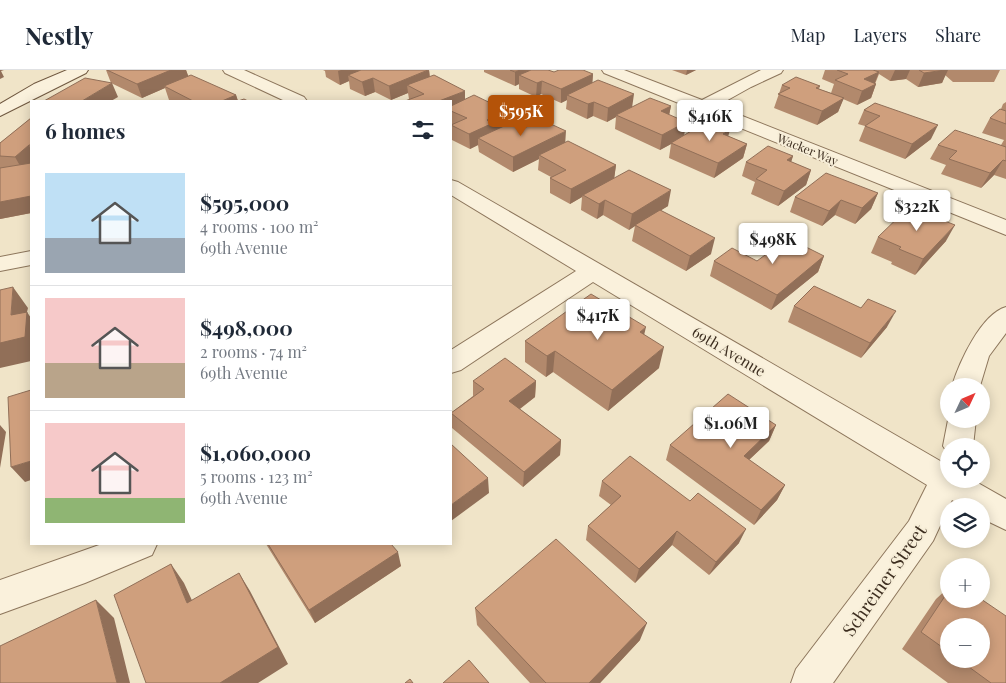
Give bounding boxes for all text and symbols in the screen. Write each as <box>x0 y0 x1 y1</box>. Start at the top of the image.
text: Nestly <box>25 19 93 51</box>
text: Map <box>790 23 825 47</box>
text: Layers <box>853 23 907 47</box>
text: Share <box>935 23 981 47</box>
pin: $595K <box>486 94 556 137</box>
text: $595K <box>499 100 543 121</box>
pin: $416K <box>675 100 745 142</box>
text: $416K <box>688 105 732 126</box>
text: 6 homes <box>45 116 125 144</box>
icon: filters <box>409 116 437 144</box>
street label: Wacker Way <box>774 129 841 168</box>
text: $595,000 <box>200 188 289 216</box>
pin: $322K <box>882 190 952 232</box>
icon: home <box>85 193 145 253</box>
text: $322K <box>894 195 940 216</box>
text: 4 rooms · 100 m² <box>200 216 319 237</box>
pin: $498K <box>738 222 808 265</box>
text: $498K <box>750 228 796 249</box>
text: 69th Avenue <box>200 237 288 258</box>
pin: $417K <box>563 298 633 341</box>
text: $417K <box>577 304 619 325</box>
text: $498,000 <box>200 313 293 341</box>
icon: home <box>85 318 145 378</box>
street label: 69th Avenue <box>689 321 769 381</box>
text: 2 rooms · 74 m² <box>200 341 307 362</box>
text: 69th Avenue <box>200 362 288 383</box>
north arrow <box>940 378 990 428</box>
map controls <box>940 378 990 668</box>
pin: $1.06M <box>690 406 772 449</box>
text: $1.06M <box>704 412 758 433</box>
text: $1,060,000 <box>200 438 311 466</box>
button: locate <box>940 438 990 488</box>
icon: home <box>85 443 145 503</box>
text: 5 rooms · 123 m² <box>200 466 313 487</box>
text: 69th Avenue <box>200 487 288 508</box>
button: layers <box>940 498 990 548</box>
street label: Schreiner Street <box>836 519 932 641</box>
button: + <box>940 558 990 608</box>
button: − <box>940 618 990 668</box>

